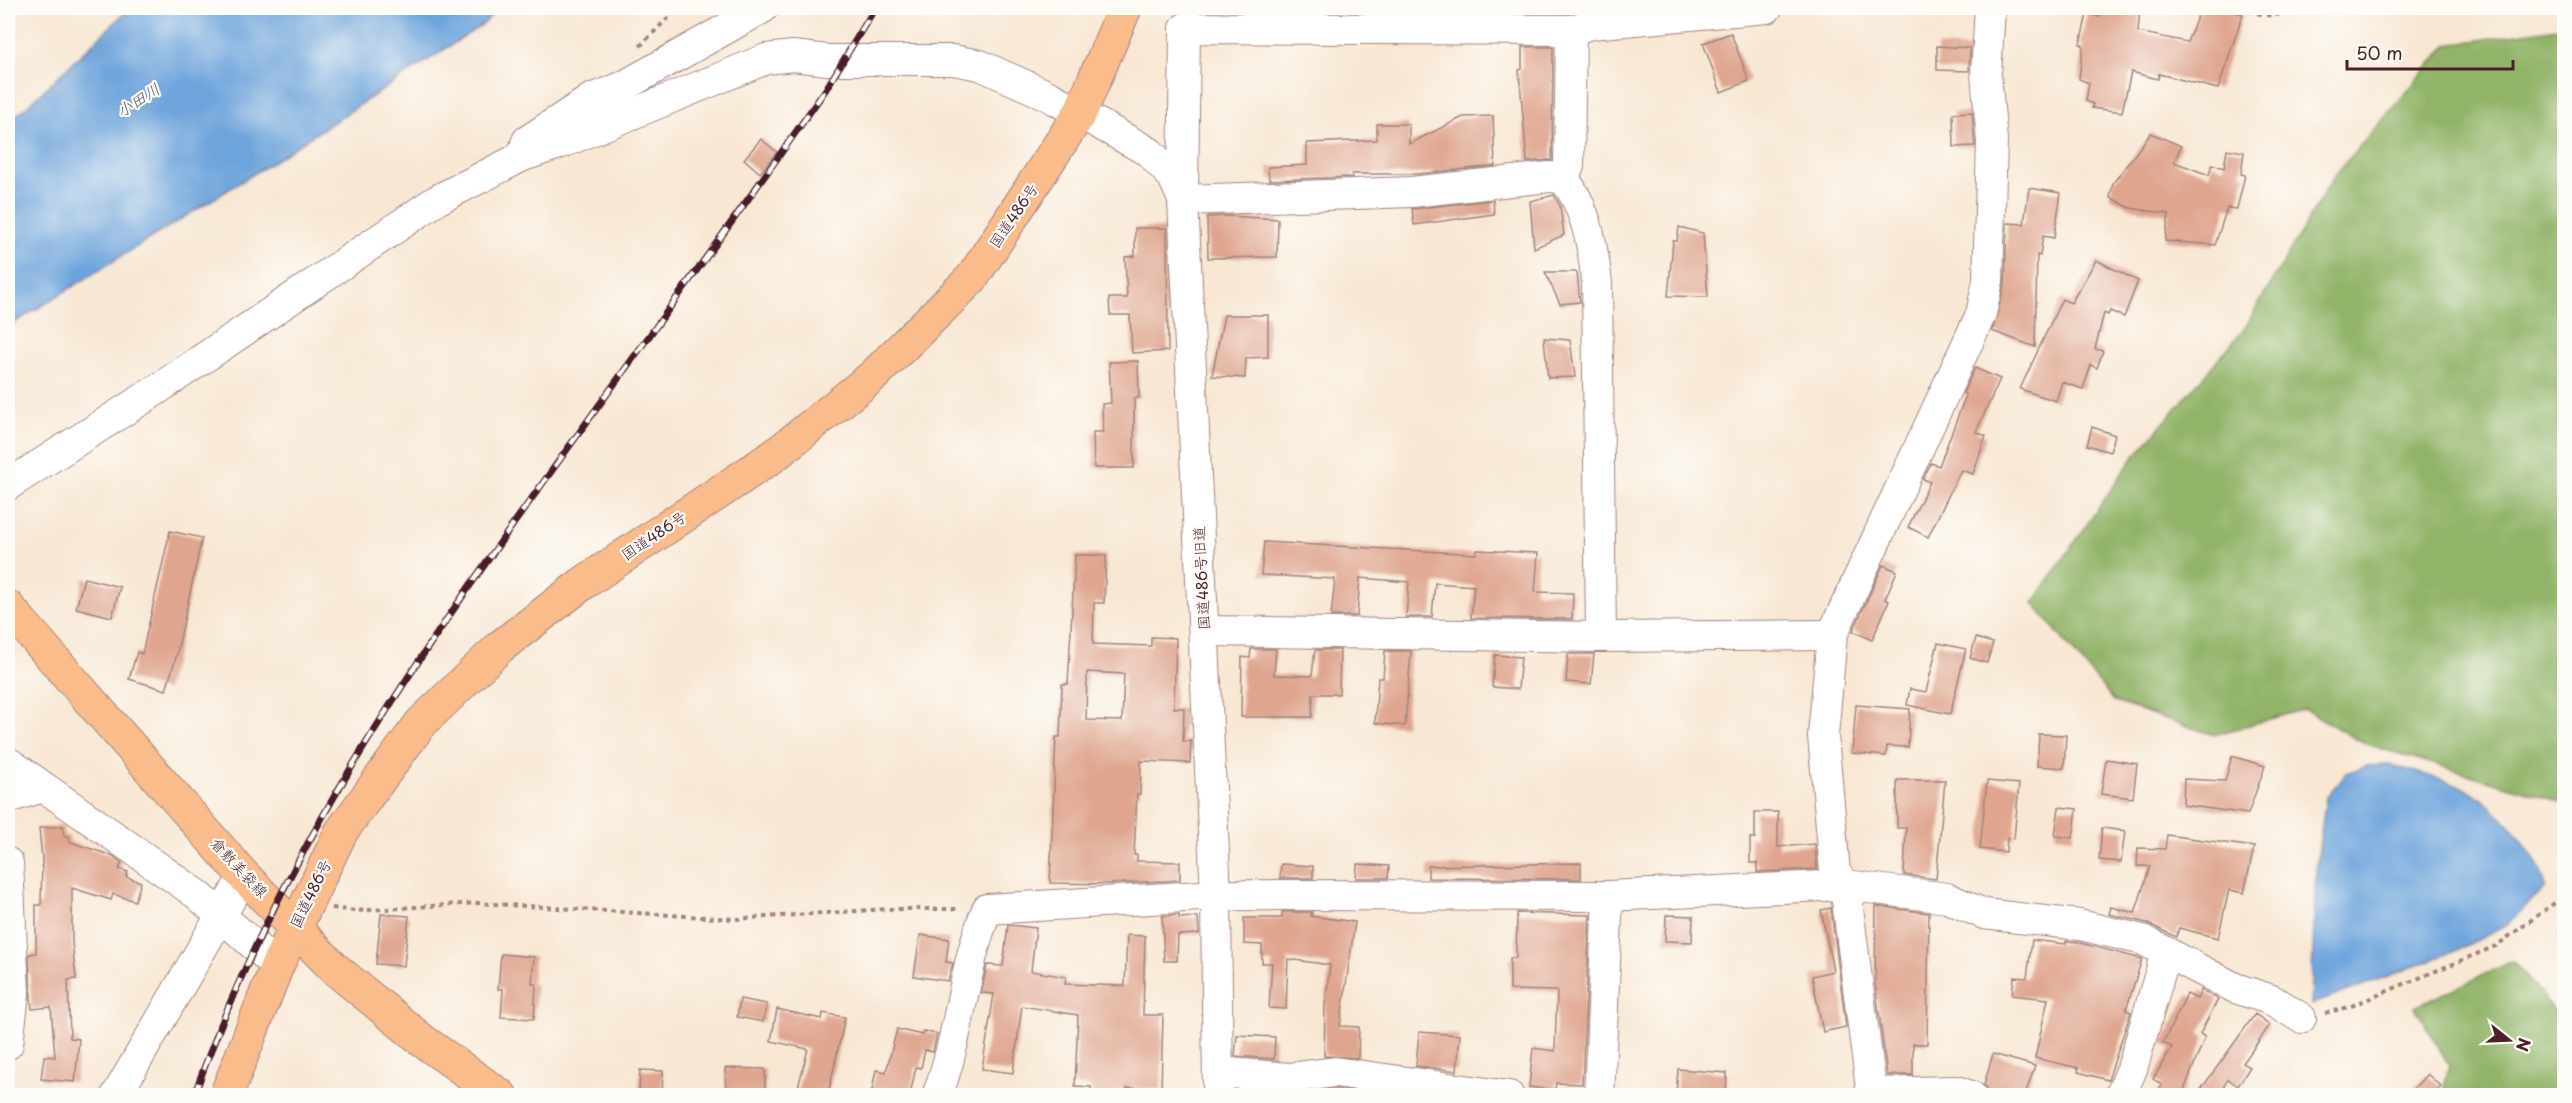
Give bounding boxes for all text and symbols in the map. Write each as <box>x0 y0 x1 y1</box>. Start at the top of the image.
scale bar <box>2347 33 2514 71</box>
text: 50 m <box>2356 39 2403 66</box>
water label: 小田川 <box>111 76 164 122</box>
street label: 国道486号 <box>982 178 1043 252</box>
street label: 国道486号 <box>616 504 690 565</box>
street label: 国道486号旧道 <box>1186 525 1215 631</box>
street label: 倉敷美袋線 <box>206 832 274 902</box>
street label: 国道486号 <box>283 855 336 932</box>
north arrow <box>2479 1010 2539 1070</box>
text: N <box>2511 1035 2538 1055</box>

